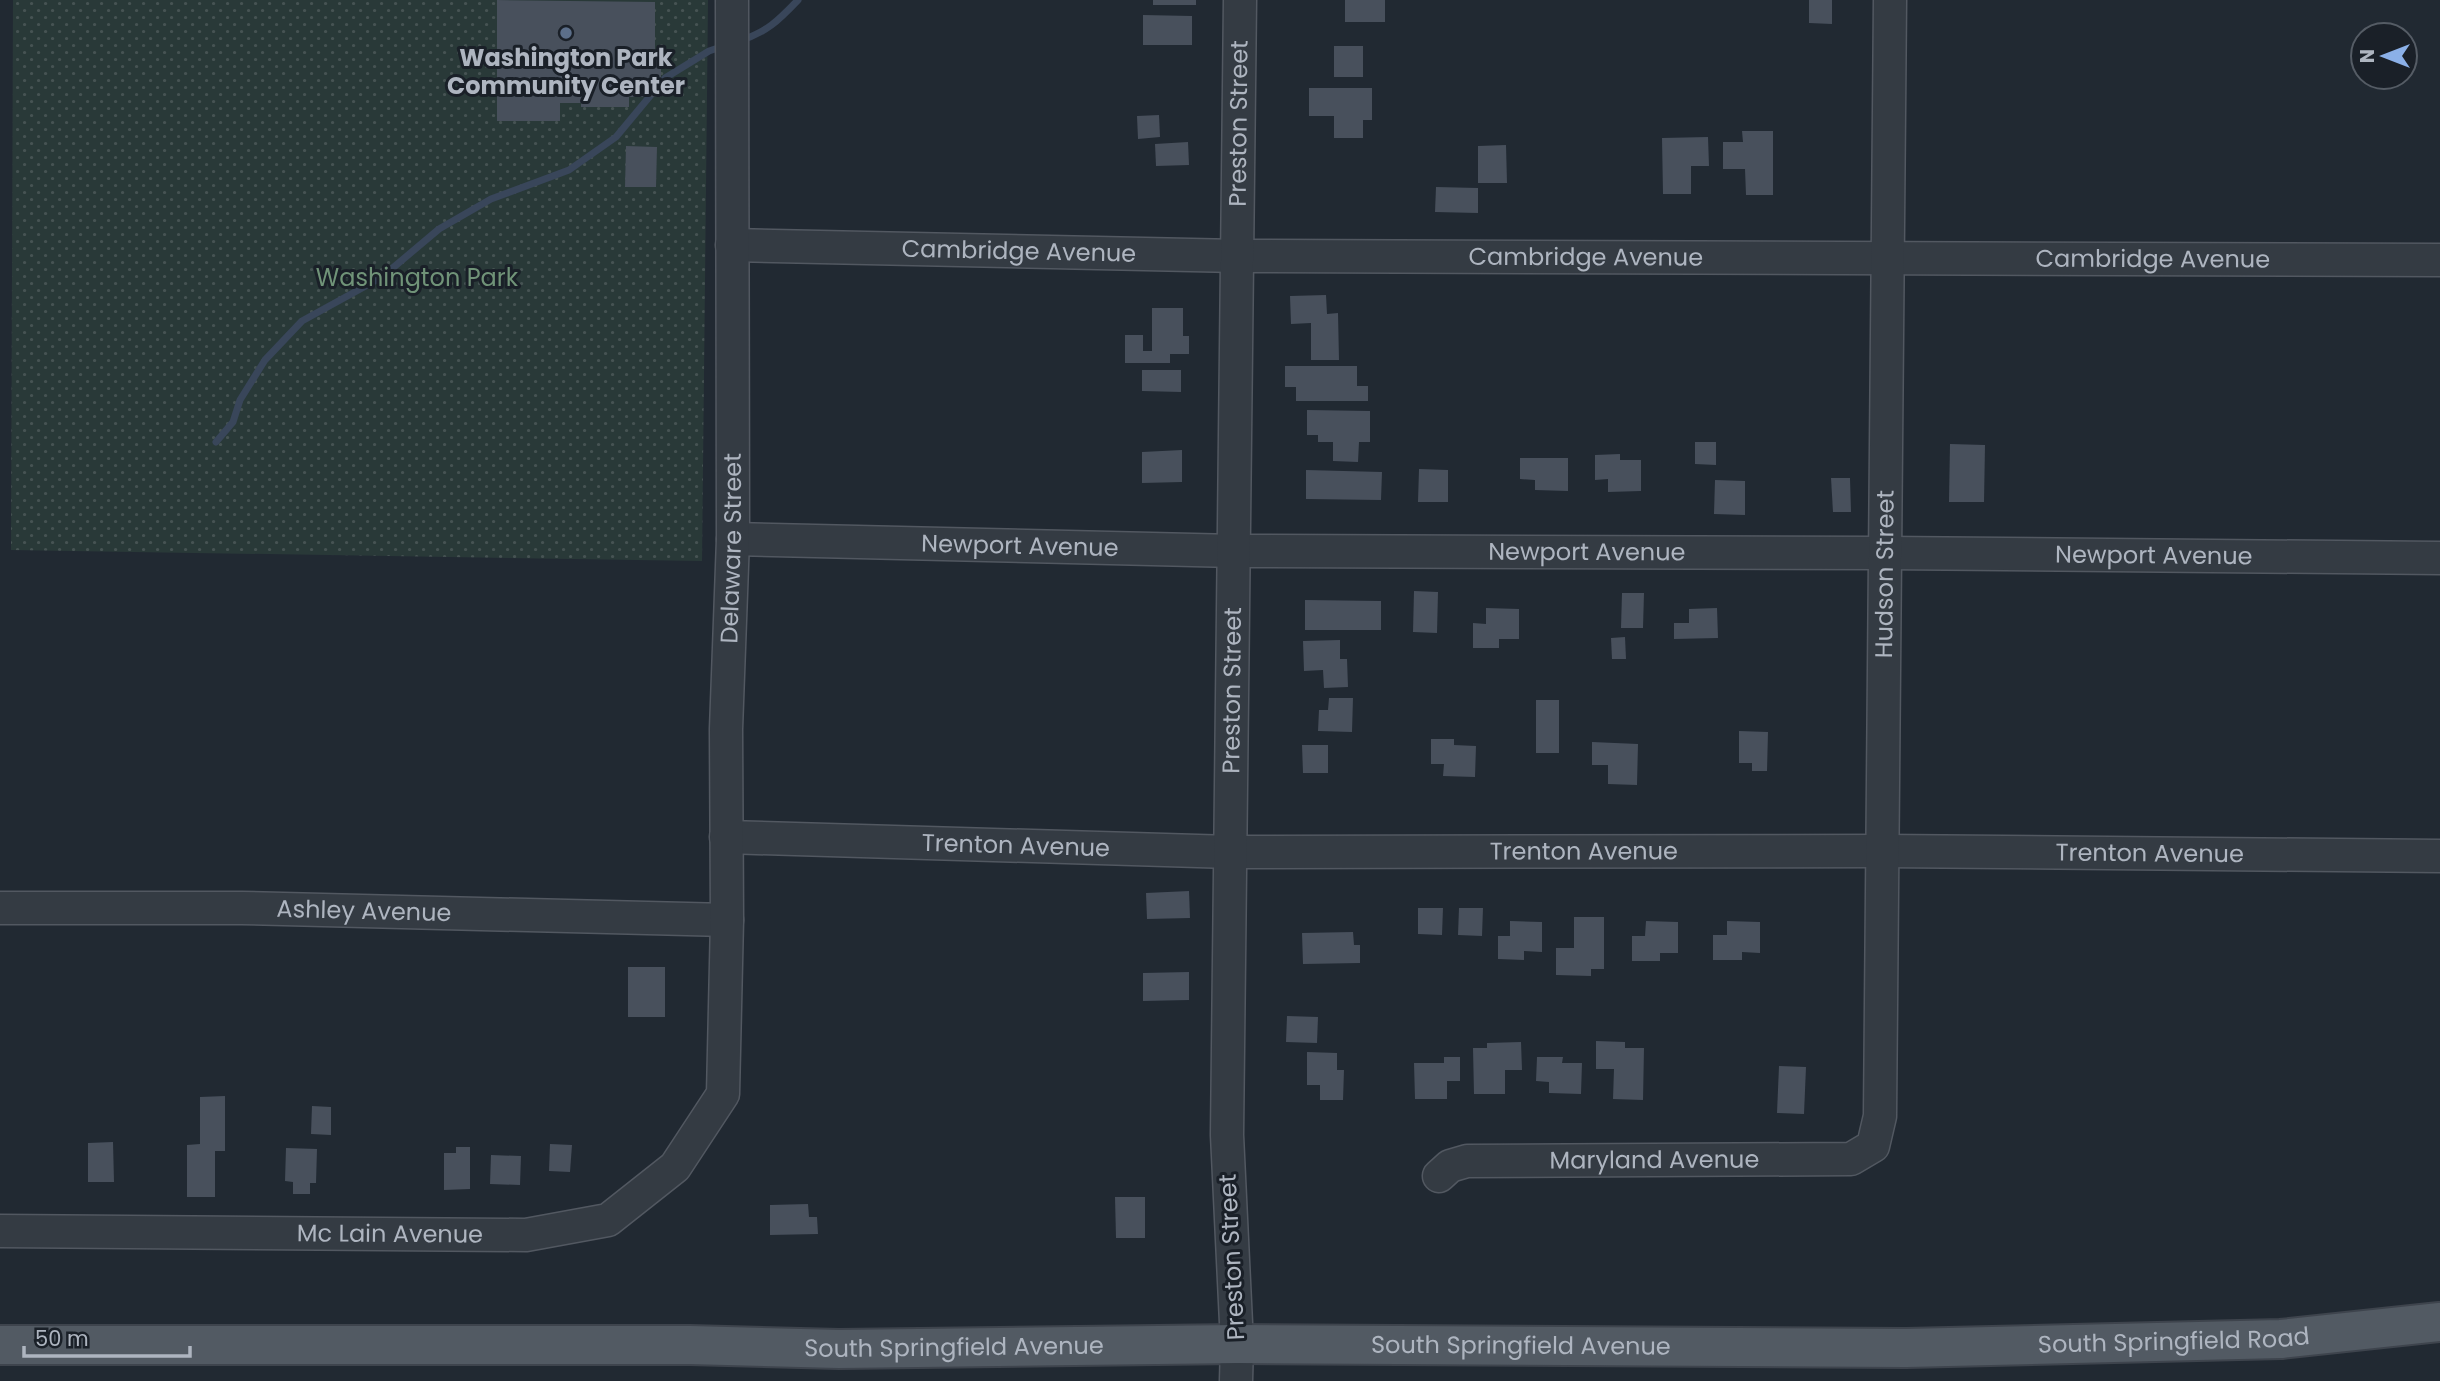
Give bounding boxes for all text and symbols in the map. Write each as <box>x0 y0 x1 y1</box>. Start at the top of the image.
north arrow <box>2349 21 2419 91</box>
marker: Washington Park Community Center <box>558 25 574 41</box>
street label: Preston Street <box>1221 40 1256 207</box>
place label: Washington Park Community Center <box>447 41 685 102</box>
text: N <box>2354 49 2381 63</box>
street label: Cambridge Avenue <box>901 232 1137 270</box>
street label: Cambridge Avenue <box>1469 240 1703 274</box>
street label: Cambridge Avenue <box>2036 242 2270 275</box>
park label: Washington Park <box>316 261 519 294</box>
street label: Delaware Street <box>712 453 749 644</box>
street label: Hudson Street <box>1867 490 1902 658</box>
street label: Newport Avenue <box>921 527 1119 564</box>
street label: Newport Avenue <box>1488 535 1686 568</box>
street label: Newport Avenue <box>2055 538 2253 572</box>
street label: Preston Street <box>1214 607 1249 774</box>
street label: Trenton Avenue <box>921 826 1110 864</box>
street label: Trenton Avenue <box>1490 834 1678 868</box>
street label: Trenton Avenue <box>2055 836 2244 870</box>
street label: Ashley Avenue <box>276 892 452 929</box>
street label: Maryland Avenue <box>1549 1142 1759 1177</box>
street label: Preston Street <box>1211 1173 1252 1341</box>
street label: Mc Lain Avenue <box>297 1216 483 1251</box>
scale bar <box>24 1314 191 1358</box>
street label: South Springfield Road <box>2038 1319 2311 1361</box>
text: 50 m <box>35 1324 89 1353</box>
street label: South Springfield Avenue <box>1371 1328 1671 1363</box>
street label: South Springfield Avenue <box>804 1329 1104 1365</box>

